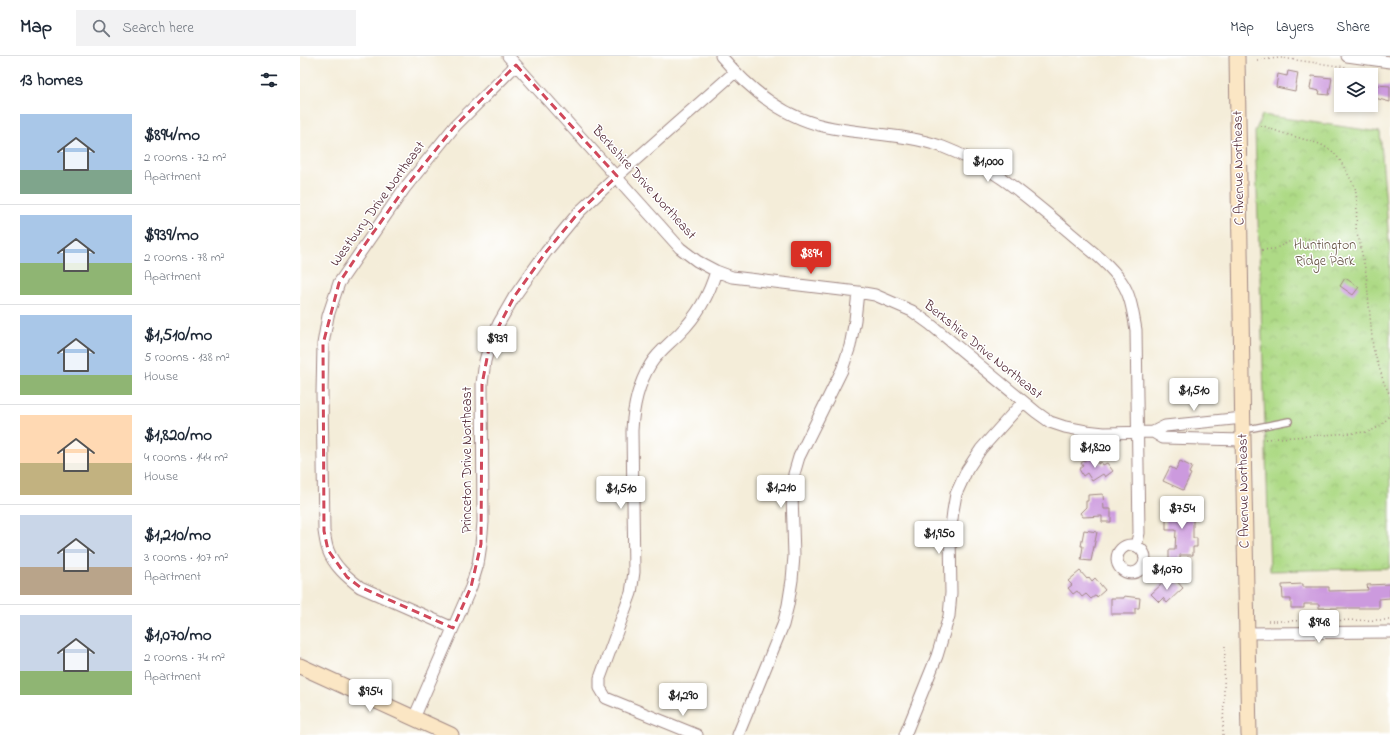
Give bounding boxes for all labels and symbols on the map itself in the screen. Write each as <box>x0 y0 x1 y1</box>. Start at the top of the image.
street label: C Avenue Northeast <box>1227 110 1250 225</box>
street label: Berkshire Drive Northeast <box>586 120 701 245</box>
street label: Westbury Drive Northeast <box>325 137 432 272</box>
pin: $1,000 <box>955 149 1021 183</box>
park label: Huntington Ridge Park <box>1294 235 1356 273</box>
pin: $894 <box>787 241 835 275</box>
street label: Berkshire Drive Northeast <box>918 295 1047 405</box>
pin: $939 <box>473 326 521 360</box>
pin: $1,510 <box>1161 378 1227 412</box>
street label: Princeton Drive Northeast <box>457 386 478 533</box>
street label: C Avenue Northeast <box>1232 433 1255 548</box>
pin: $1,820 <box>1062 435 1128 469</box>
pin: $1,210 <box>748 475 814 509</box>
pin: $1,510 <box>588 476 654 510</box>
pin: $754 <box>1158 496 1206 530</box>
pin: $1,950 <box>906 521 972 555</box>
pin: $1,070 <box>1134 557 1200 591</box>
pin: $948 <box>1295 610 1343 644</box>
pin: $954 <box>346 679 394 713</box>
pin: $1,290 <box>650 683 716 717</box>

